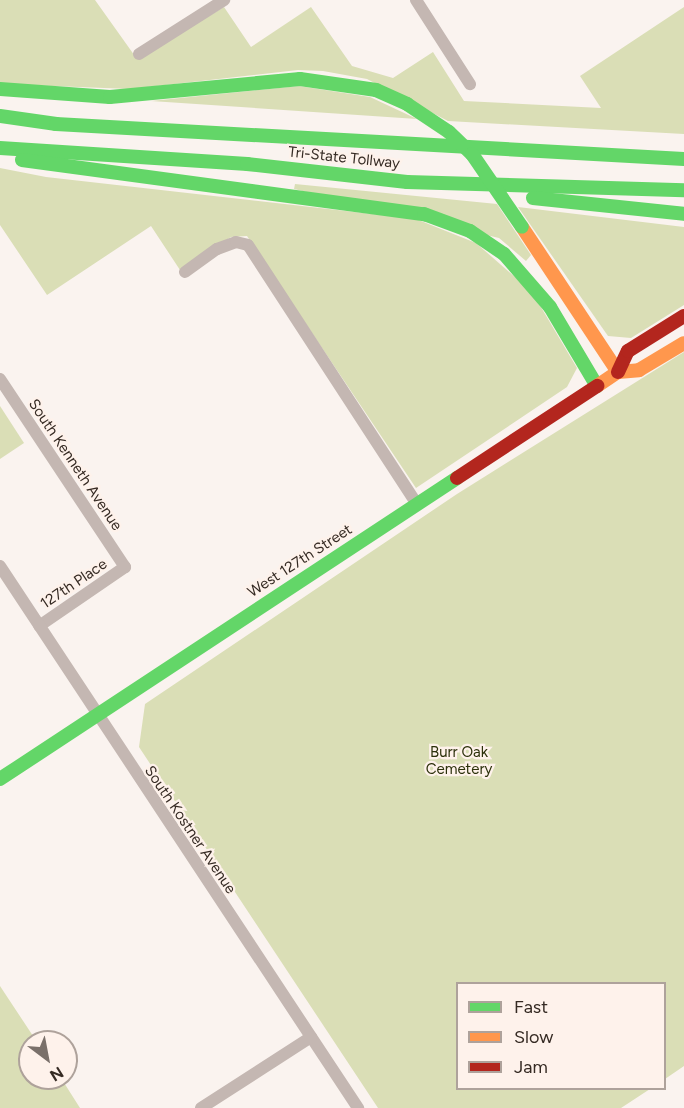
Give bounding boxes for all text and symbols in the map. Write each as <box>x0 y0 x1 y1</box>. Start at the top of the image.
street label: Tri-State Tollway <box>287 143 401 173</box>
street label: South Kenneth Avenue <box>24 396 126 534</box>
street label: West 127th Street <box>244 521 356 601</box>
street label: 127th Place <box>37 555 111 613</box>
park label: Burr Oak Cemetery <box>426 743 492 778</box>
street label: South Kostner Avenue <box>140 763 240 897</box>
legend <box>456 982 666 1090</box>
text: Fast <box>514 996 548 1018</box>
text: Slow <box>514 1026 553 1048</box>
north arrow <box>18 1030 78 1090</box>
text: Jam <box>514 1056 548 1078</box>
text: N <box>46 1063 67 1085</box>

